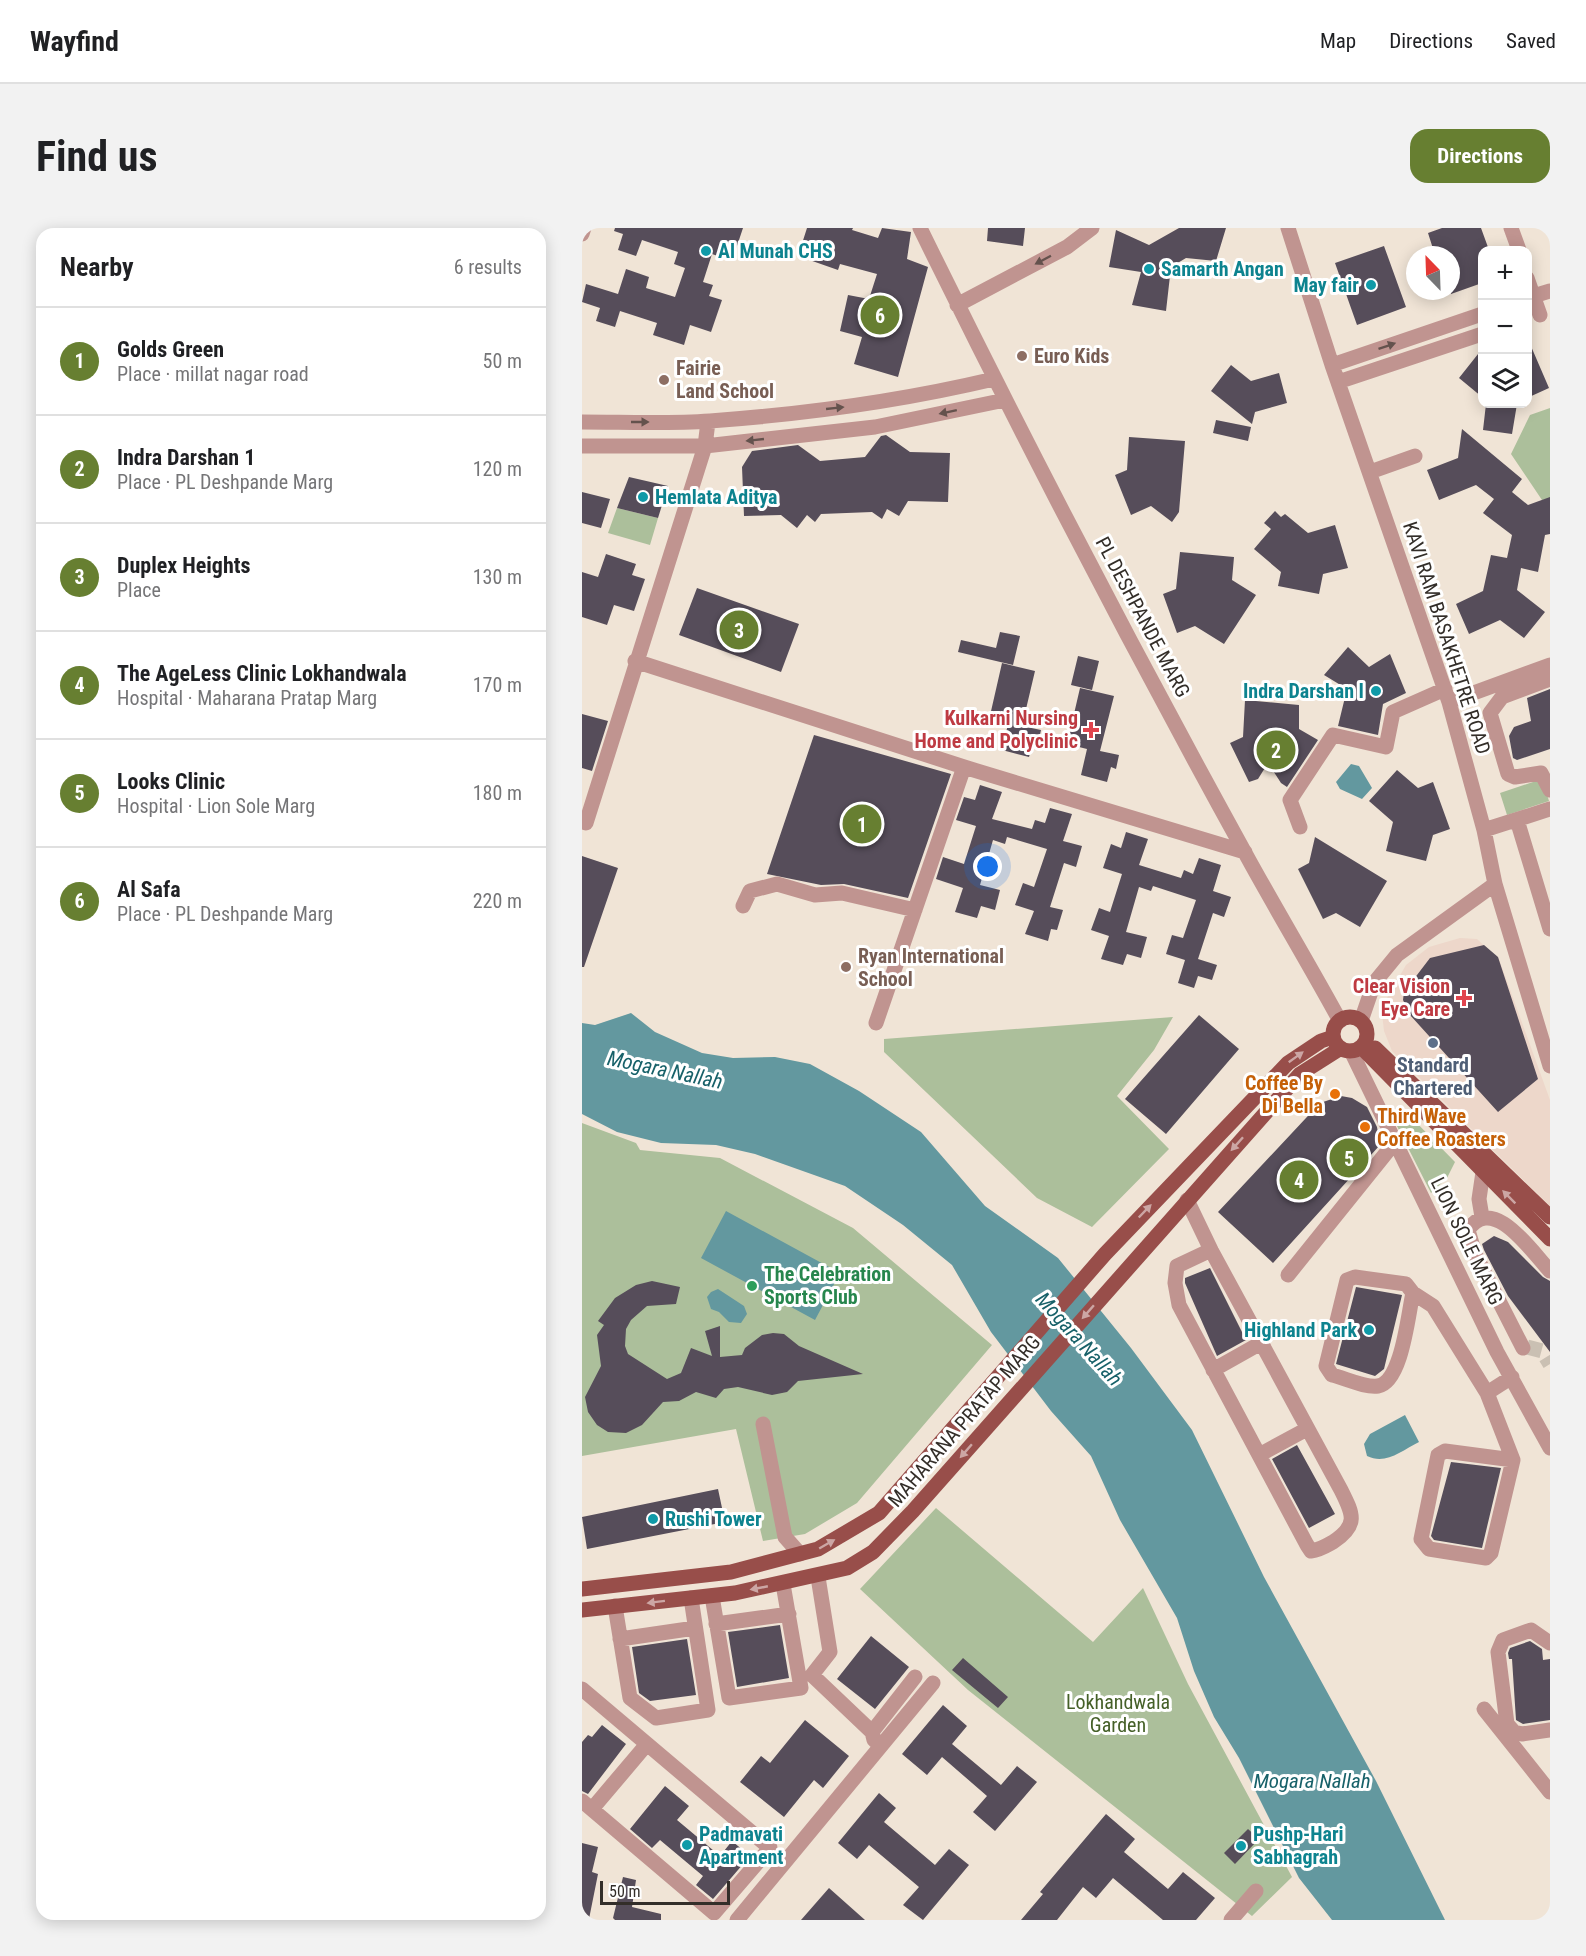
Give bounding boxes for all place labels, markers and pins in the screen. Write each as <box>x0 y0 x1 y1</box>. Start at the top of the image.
place label: Al Munah CHS <box>718 239 833 263</box>
marker: Al Munah CHS <box>699 244 713 258</box>
place label: Samarth Angan <box>1161 257 1284 281</box>
marker: Samarth Angan <box>1142 262 1156 276</box>
place label: May fair <box>1293 273 1359 297</box>
marker: May fair <box>1364 278 1378 292</box>
pin: 6 <box>860 292 900 338</box>
place label: Euro Kids <box>1034 344 1109 368</box>
marker: Euro Kids <box>1015 349 1029 363</box>
place label: Fairie Land School <box>676 356 774 403</box>
marker: Fairie Land School <box>657 373 671 387</box>
place label: Hemlata Aditya <box>655 485 778 509</box>
marker: Hemlata Aditya <box>636 490 650 504</box>
pin: 3 <box>720 608 758 652</box>
place label: Indra Darshan I <box>1243 679 1364 703</box>
marker: Indra Darshan I <box>1369 684 1383 698</box>
place label: Kulkarni Nursing Home and Polyclinic <box>915 706 1078 753</box>
marker: Kulkarni Nursing Home and Polyclinic <box>1082 721 1100 739</box>
pin: 2 <box>1256 728 1296 772</box>
pin: 1 <box>842 802 882 846</box>
place label: Ryan International School <box>858 944 1004 991</box>
marker: Ryan International School <box>839 960 853 974</box>
place label: Clear Vision Eye Care <box>1353 974 1450 1021</box>
marker: Clear Vision Eye Care <box>1455 989 1473 1007</box>
marker: Standard Chartered <box>1426 1036 1440 1050</box>
place label: Standard Chartered <box>1393 1053 1473 1100</box>
place label: Coffee By Di Bella <box>1245 1071 1323 1118</box>
marker: Coffee By Di Bella <box>1328 1087 1342 1101</box>
place label: Third Wave Coffee Roasters <box>1377 1104 1506 1151</box>
marker: Third Wave Coffee Roasters <box>1358 1120 1372 1134</box>
pin: 5 <box>1330 1136 1368 1180</box>
pin: 4 <box>1280 1158 1318 1202</box>
place label: The Celebration Sports Club <box>764 1262 891 1309</box>
marker: The Celebration Sports Club <box>745 1279 759 1293</box>
place label: Highland Park <box>1244 1318 1357 1342</box>
marker: Highland Park <box>1362 1323 1376 1337</box>
place label: Rushi Tower <box>665 1507 762 1531</box>
marker: Rushi Tower <box>646 1512 660 1526</box>
place label: Padmavati Apartment <box>699 1822 783 1869</box>
place label: Pushp-Hari Sabhagrah <box>1253 1822 1344 1869</box>
marker: Padmavati Apartment <box>680 1838 694 1852</box>
marker: Pushp-Hari Sabhagrah <box>1234 1839 1248 1853</box>

